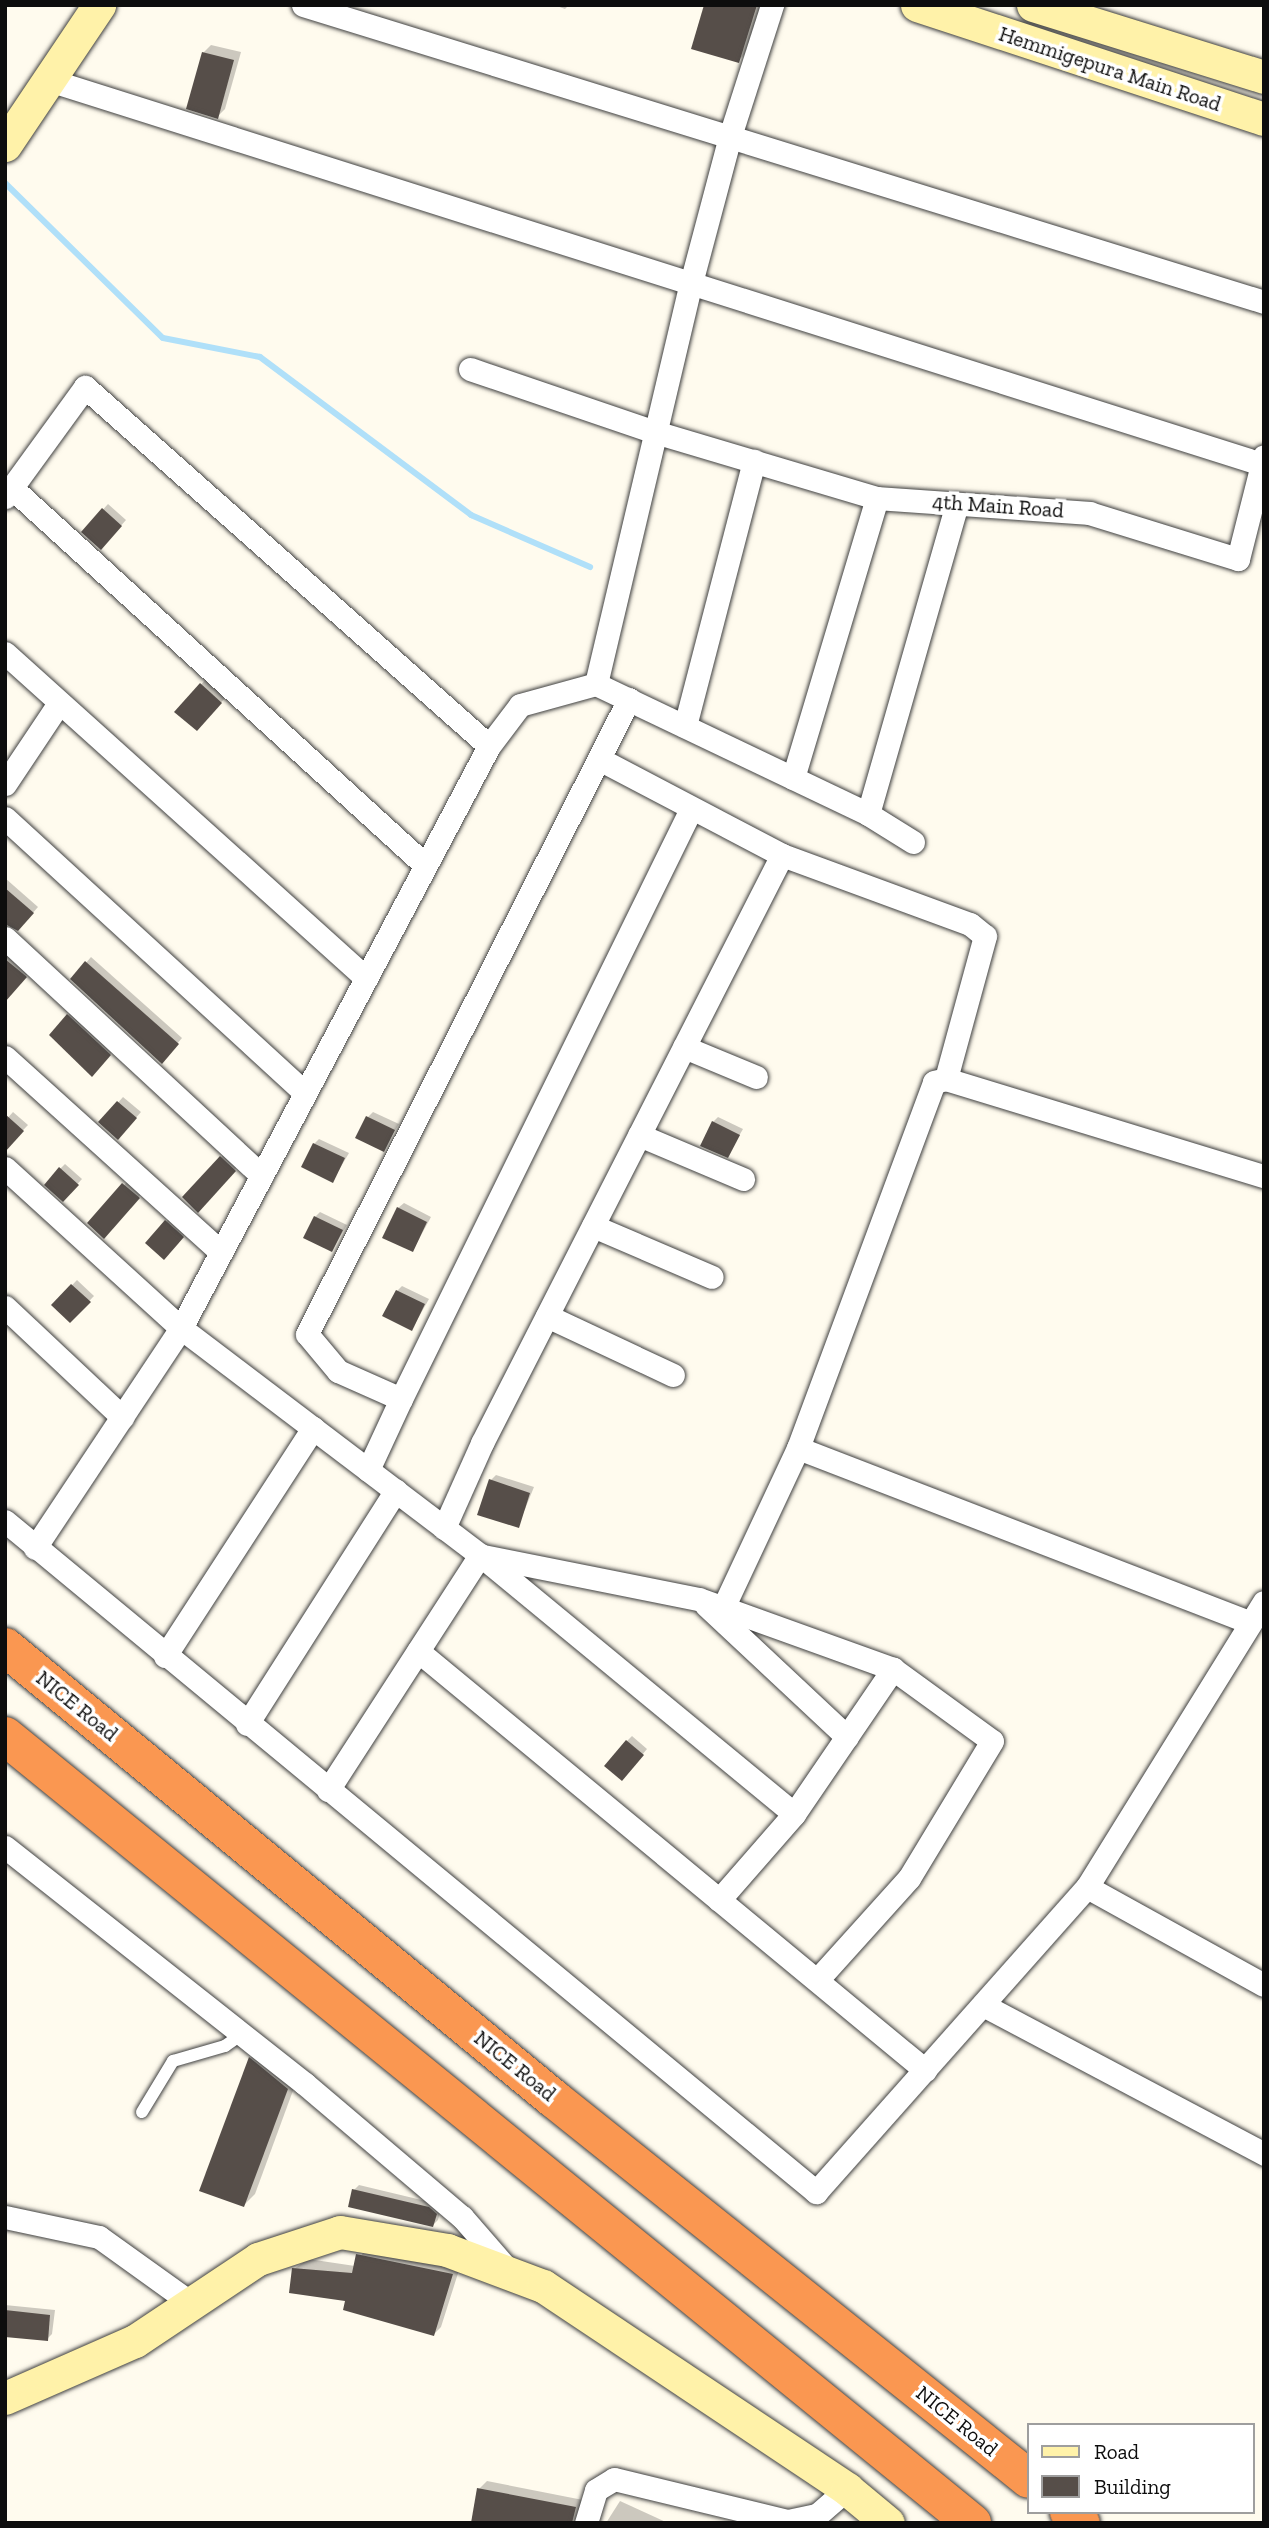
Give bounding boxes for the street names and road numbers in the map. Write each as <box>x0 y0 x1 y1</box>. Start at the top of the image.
street label: Hemmigepura Main Road <box>996 21 1224 117</box>
street label: 4th Main Road <box>931 489 1065 523</box>
street label: NICE Road <box>31 1665 123 1747</box>
street label: NICE Road <box>469 2025 561 2107</box>
street label: NICE Road <box>911 2380 1003 2462</box>

